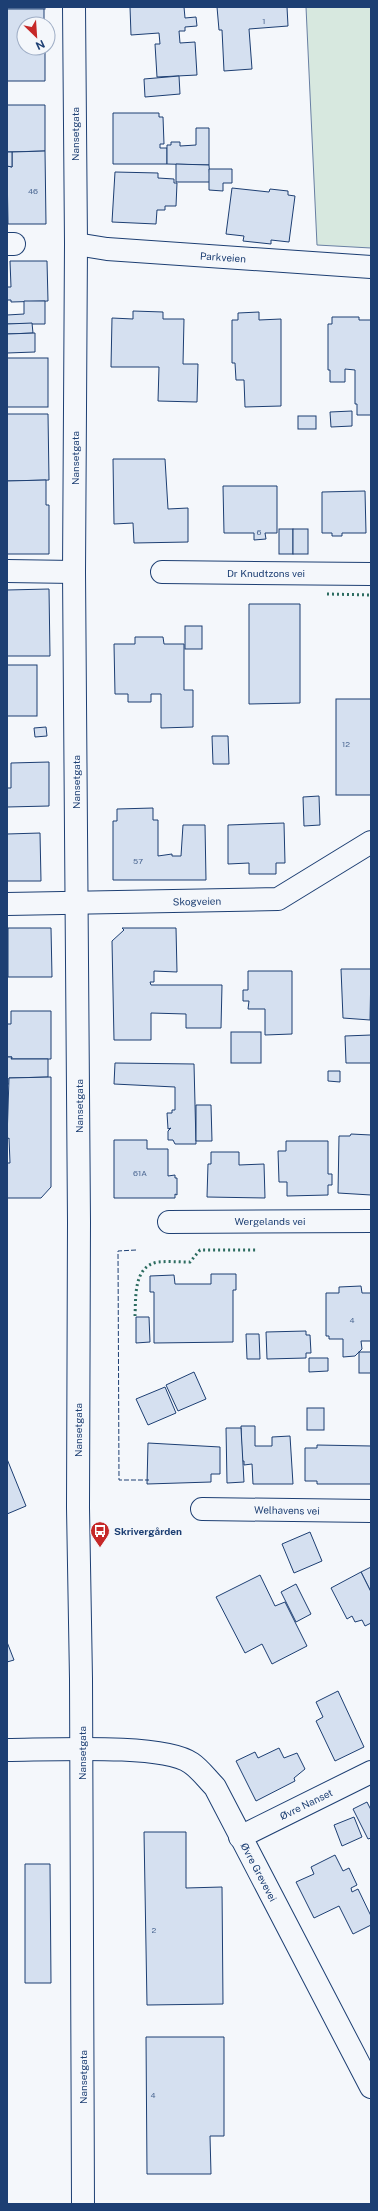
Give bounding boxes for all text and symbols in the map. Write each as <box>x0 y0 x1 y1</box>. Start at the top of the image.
north arrow <box>16 16 56 56</box>
house number: 1 <box>262 16 266 26</box>
text: N <box>34 38 47 52</box>
street label: Nansetgata <box>69 107 81 161</box>
house number: 46 <box>28 186 38 196</box>
street label: Parkveien <box>200 249 247 265</box>
street label: Nansetgata <box>69 431 81 485</box>
house number: 6 <box>257 527 262 537</box>
street label: Dr Knudtzons vei <box>227 567 305 579</box>
house number: 12 <box>342 739 350 749</box>
street label: Nansetgata <box>70 755 82 809</box>
house number: 57 <box>133 856 143 866</box>
street label: Skogveien <box>173 895 222 907</box>
street label: Nansetgata <box>73 1079 85 1133</box>
house number: 61A <box>133 1168 147 1178</box>
street label: Wergelands vei <box>235 1215 305 1227</box>
house number: 4 <box>349 1315 355 1325</box>
street label: Nansetgata <box>72 1403 84 1457</box>
street label: Welhavens vei <box>254 1503 320 1517</box>
bus stop icon: Skrivergården <box>89 1520 111 1548</box>
place label: Skrivergården <box>114 1525 182 1537</box>
street label: Nansetgata <box>76 1726 88 1780</box>
street label: Øvre Nanset <box>278 1786 335 1822</box>
street label: Øvre Grevevei <box>239 1841 279 1903</box>
house number: 2 <box>152 1925 157 1935</box>
street label: Nansetgata <box>77 2050 89 2104</box>
house number: 4 <box>150 2090 156 2100</box>

